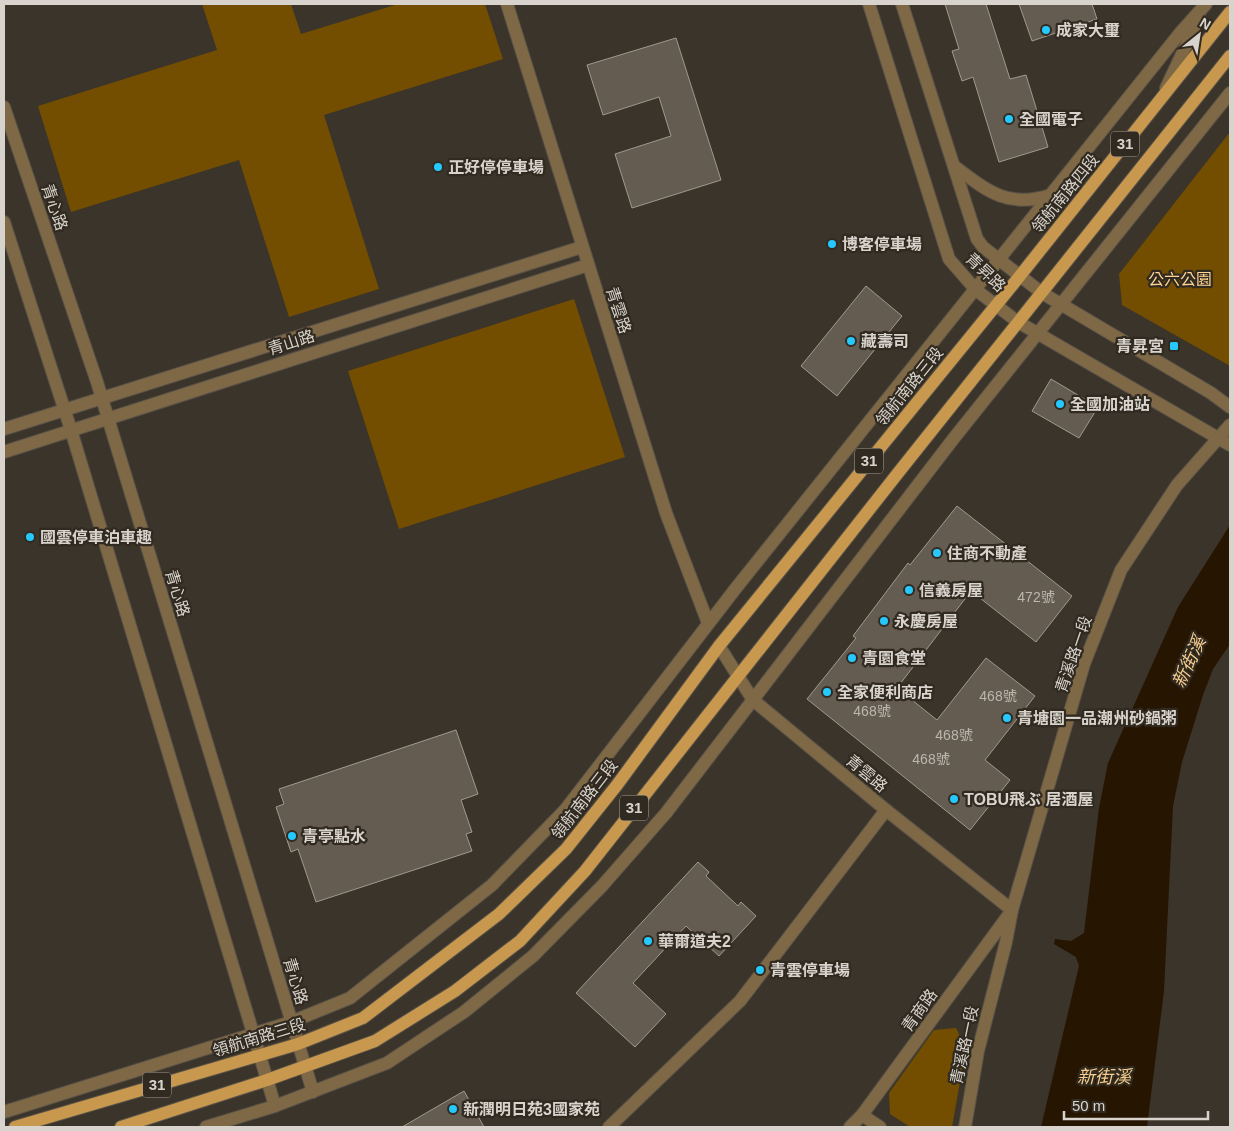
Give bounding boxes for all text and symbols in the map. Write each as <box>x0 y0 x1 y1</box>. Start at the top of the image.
north arrow <box>1174 10 1224 60</box>
text: N <box>1197 14 1214 33</box>
place label: 成家大璽 <box>1056 21 1120 39</box>
marker: 成家大璽 <box>1040 24 1052 36</box>
place label: 全國電子 <box>1019 111 1083 128</box>
marker: 全國電子 <box>1003 113 1015 125</box>
road number: 31 <box>1111 132 1139 156</box>
street label: 領航南路四段 <box>1029 151 1102 236</box>
place label: 正好停停車場 <box>448 158 544 176</box>
marker: 正好停停車場 <box>432 161 444 173</box>
street label: 青心路 <box>39 182 70 233</box>
place label: 博客停車場 <box>842 235 922 253</box>
marker: 博客停車場 <box>826 238 838 250</box>
street label: 青昇路 <box>962 250 1009 295</box>
park label: 公六公園 <box>1148 271 1212 288</box>
street label: 青雲路 <box>603 285 634 336</box>
street label: 青山路 <box>266 327 317 358</box>
place label: 藏壽司 <box>861 333 909 350</box>
marker: 藏壽司 <box>845 335 857 347</box>
place label: 青昇宮 <box>1116 338 1164 355</box>
marker: 青昇宮 <box>1168 340 1180 352</box>
street label: 領航南路三段 <box>873 344 946 429</box>
place label: 全國加油站 <box>1070 396 1150 413</box>
marker: 全國加油站 <box>1054 398 1066 410</box>
road number: 31 <box>855 448 883 474</box>
place label: 國雲停車泊車趣 <box>40 529 152 546</box>
marker: 國雲停車泊車趣 <box>24 531 36 543</box>
place label: 住商不動產 <box>947 545 1027 562</box>
marker: 住商不動產 <box>931 547 943 559</box>
street label: 青心路 <box>162 568 193 619</box>
place label: 信義房屋 <box>919 582 983 599</box>
marker: 信義房屋 <box>903 584 915 596</box>
house number: 472號 <box>1017 589 1055 605</box>
place label: 永慶房屋 <box>894 612 958 630</box>
street label: 青溪路一段 <box>1052 614 1095 695</box>
marker: 永慶房屋 <box>878 615 890 627</box>
water label: 新街溪 <box>1169 631 1211 691</box>
place label: 青園食堂 <box>862 649 926 667</box>
marker: 青園食堂 <box>846 652 858 664</box>
place label: 全家便利商店 <box>837 684 933 701</box>
marker: 全家便利商店 <box>821 686 833 698</box>
house number: 468號 <box>979 688 1017 704</box>
house number: 468號 <box>853 703 891 719</box>
place label: 青塘園一品潮州砂鍋粥 <box>1017 709 1177 727</box>
marker: 青塘園一品潮州砂鍋粥 <box>1001 712 1013 724</box>
house number: 468號 <box>935 727 973 743</box>
street label: 青雲路 <box>843 751 891 795</box>
house number: 468號 <box>912 751 950 767</box>
street label: 領航南路三段 <box>548 756 621 842</box>
place label: TOBU飛ぶ 居酒屋 <box>964 791 1094 808</box>
marker: TOBU飛ぶ 居酒屋 <box>948 793 960 805</box>
road number: 31 <box>620 796 648 820</box>
place label: 青亭點水 <box>302 828 366 845</box>
marker: 青亭點水 <box>286 830 298 842</box>
place label: 華爾道夫2 <box>658 933 731 950</box>
marker: 華爾道夫2 <box>642 935 654 947</box>
street label: 青心路 <box>280 956 311 1007</box>
place label: 青雲停車場 <box>770 962 850 979</box>
marker: 青雲停車場 <box>754 964 766 976</box>
street label: 青商路 <box>898 986 940 1035</box>
street label: 青溪路一段 <box>948 1004 981 1086</box>
street label: 領航南路三段 <box>211 1015 308 1060</box>
water label: 新街溪 <box>1077 1067 1134 1087</box>
road number: 31 <box>143 1072 171 1098</box>
scale bar <box>1064 1088 1208 1120</box>
text: 50 m <box>1072 1097 1105 1114</box>
place label: 新潤明日苑3國家苑 <box>463 1101 600 1118</box>
marker: 新潤明日苑3國家苑 <box>447 1103 459 1115</box>

